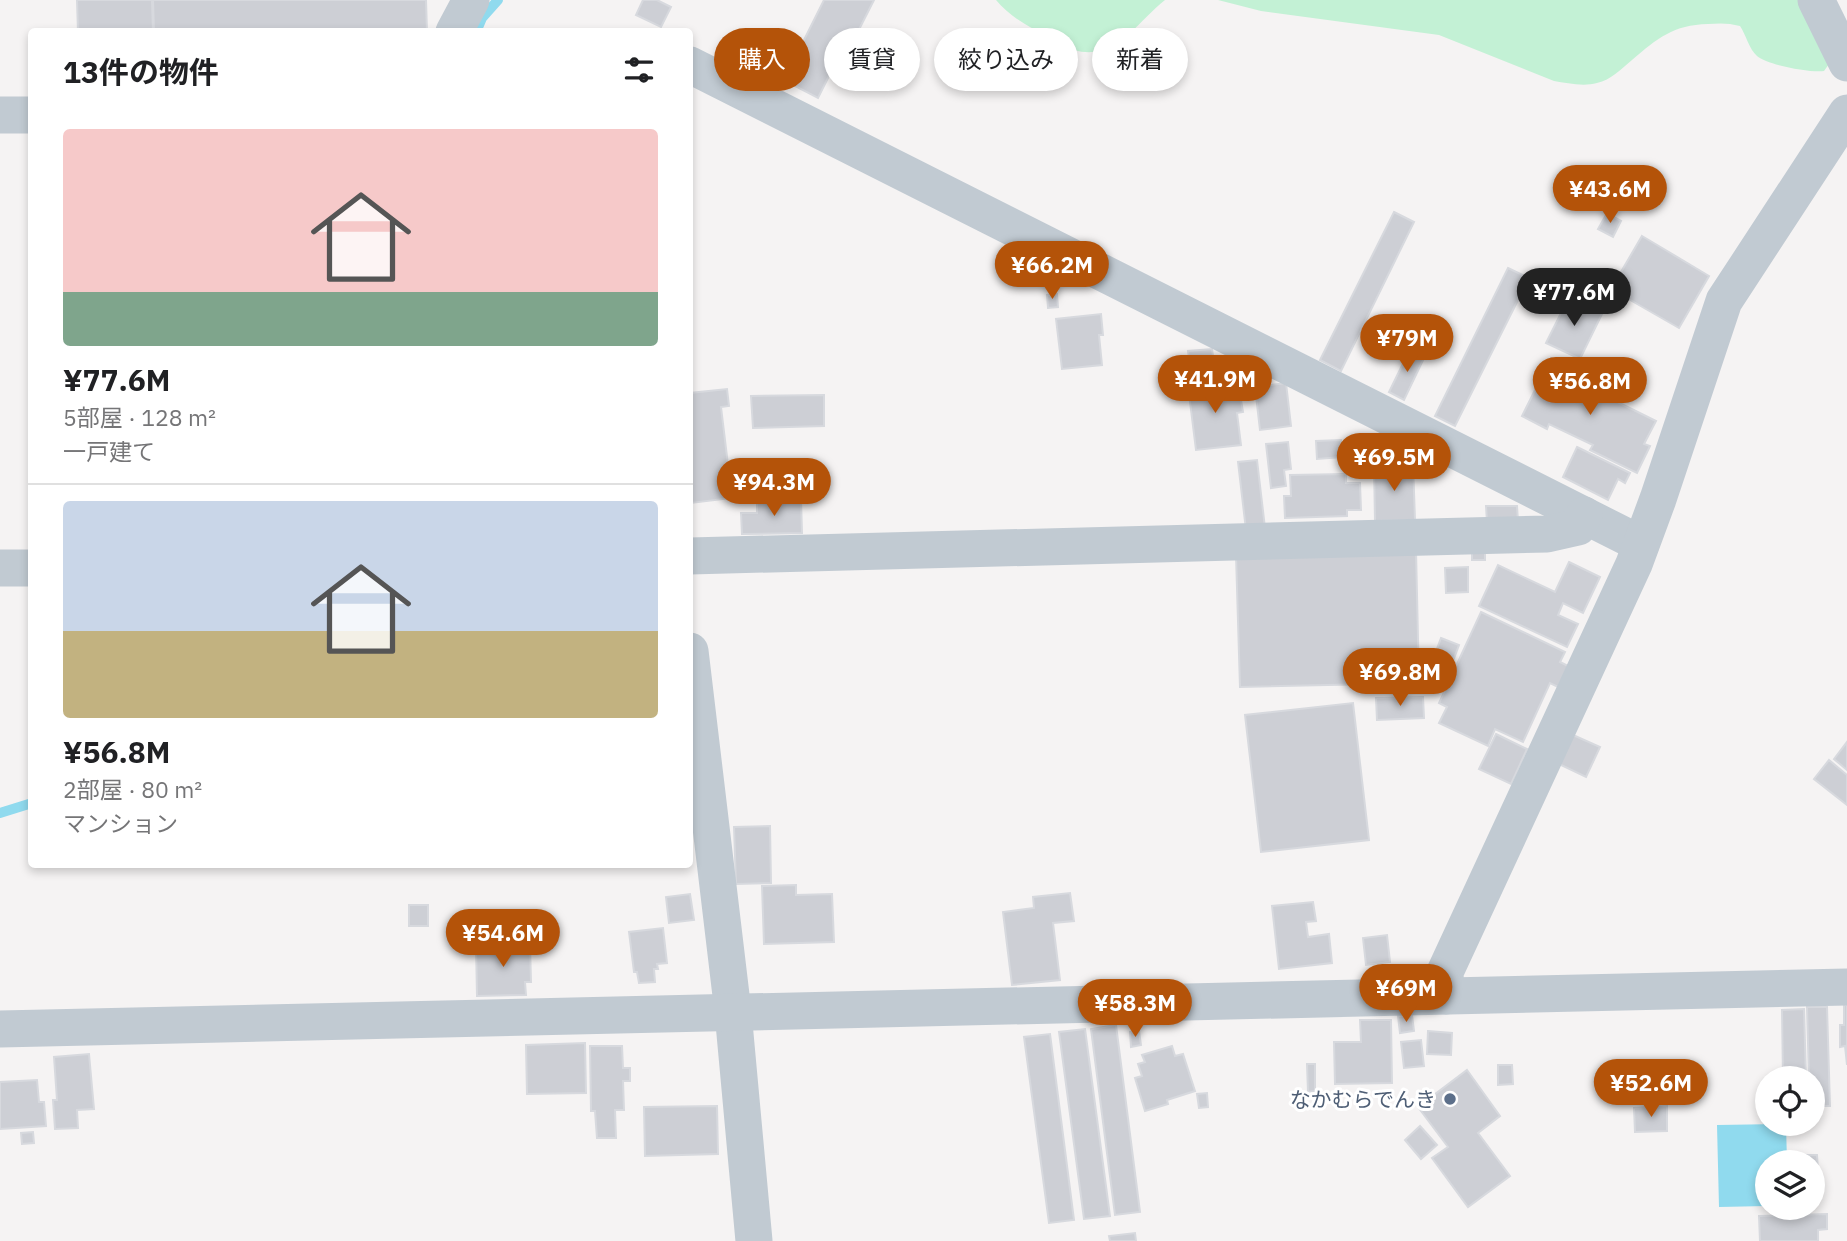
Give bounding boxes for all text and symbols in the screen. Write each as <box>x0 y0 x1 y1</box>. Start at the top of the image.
chip: 購入 <box>714 28 810 91</box>
chip: 賃貸 <box>824 28 920 91</box>
chip: 絞り込み <box>934 28 1078 91</box>
chip: 新着 <box>1092 28 1188 91</box>
icon: filters <box>620 51 658 89</box>
text: 13件の物件 <box>63 52 219 91</box>
pin: ¥43.6M <box>1553 166 1667 225</box>
text: ¥43.6M <box>1569 173 1651 203</box>
icon: home <box>298 174 424 300</box>
pin: ¥66.2M <box>995 242 1109 301</box>
text: ¥66.2M <box>1011 249 1093 279</box>
pin: ¥77.6M <box>1517 268 1631 328</box>
text: ¥77.6M <box>1533 276 1615 306</box>
pin: ¥79M <box>1366 314 1448 374</box>
text: ¥79M <box>1376 322 1438 352</box>
pin: ¥41.9M <box>1158 356 1272 415</box>
pin: ¥56.8M <box>1533 358 1647 417</box>
text: ¥77.6M <box>63 360 170 399</box>
text: ¥41.9M <box>1174 363 1256 393</box>
text: ¥56.8M <box>1549 365 1631 395</box>
text: 5部屋 · 128 m² <box>63 402 216 432</box>
pin: ¥69.5M <box>1337 434 1451 493</box>
text: 一戸建て <box>63 436 155 466</box>
text: ¥69.5M <box>1353 441 1435 471</box>
pin: ¥94.3M <box>717 458 831 518</box>
text: ¥94.3M <box>733 466 815 496</box>
icon: home <box>298 546 424 672</box>
pin: ¥69.8M <box>1343 648 1457 708</box>
text: ¥69.8M <box>1359 656 1441 686</box>
text: ¥56.8M <box>63 732 170 771</box>
text: 2部屋 · 80 m² <box>63 774 202 804</box>
text: マンション <box>63 808 178 838</box>
pin: ¥54.6M <box>446 909 560 969</box>
text: ¥54.6M <box>462 917 544 947</box>
pin: ¥69M <box>1365 964 1447 1024</box>
text: ¥69M <box>1375 972 1437 1002</box>
pin: ¥58.3M <box>1078 979 1192 1039</box>
text: ¥58.3M <box>1094 987 1176 1017</box>
pin: ¥52.6M <box>1594 1060 1708 1119</box>
map controls <box>1755 1066 1825 1220</box>
button: locate <box>1755 1066 1825 1136</box>
text: ¥52.6M <box>1610 1067 1692 1097</box>
place label: なかむらでんき <box>1290 1085 1436 1113</box>
marker: なかむらでんき <box>1442 1091 1458 1107</box>
button: layers <box>1755 1150 1825 1220</box>

